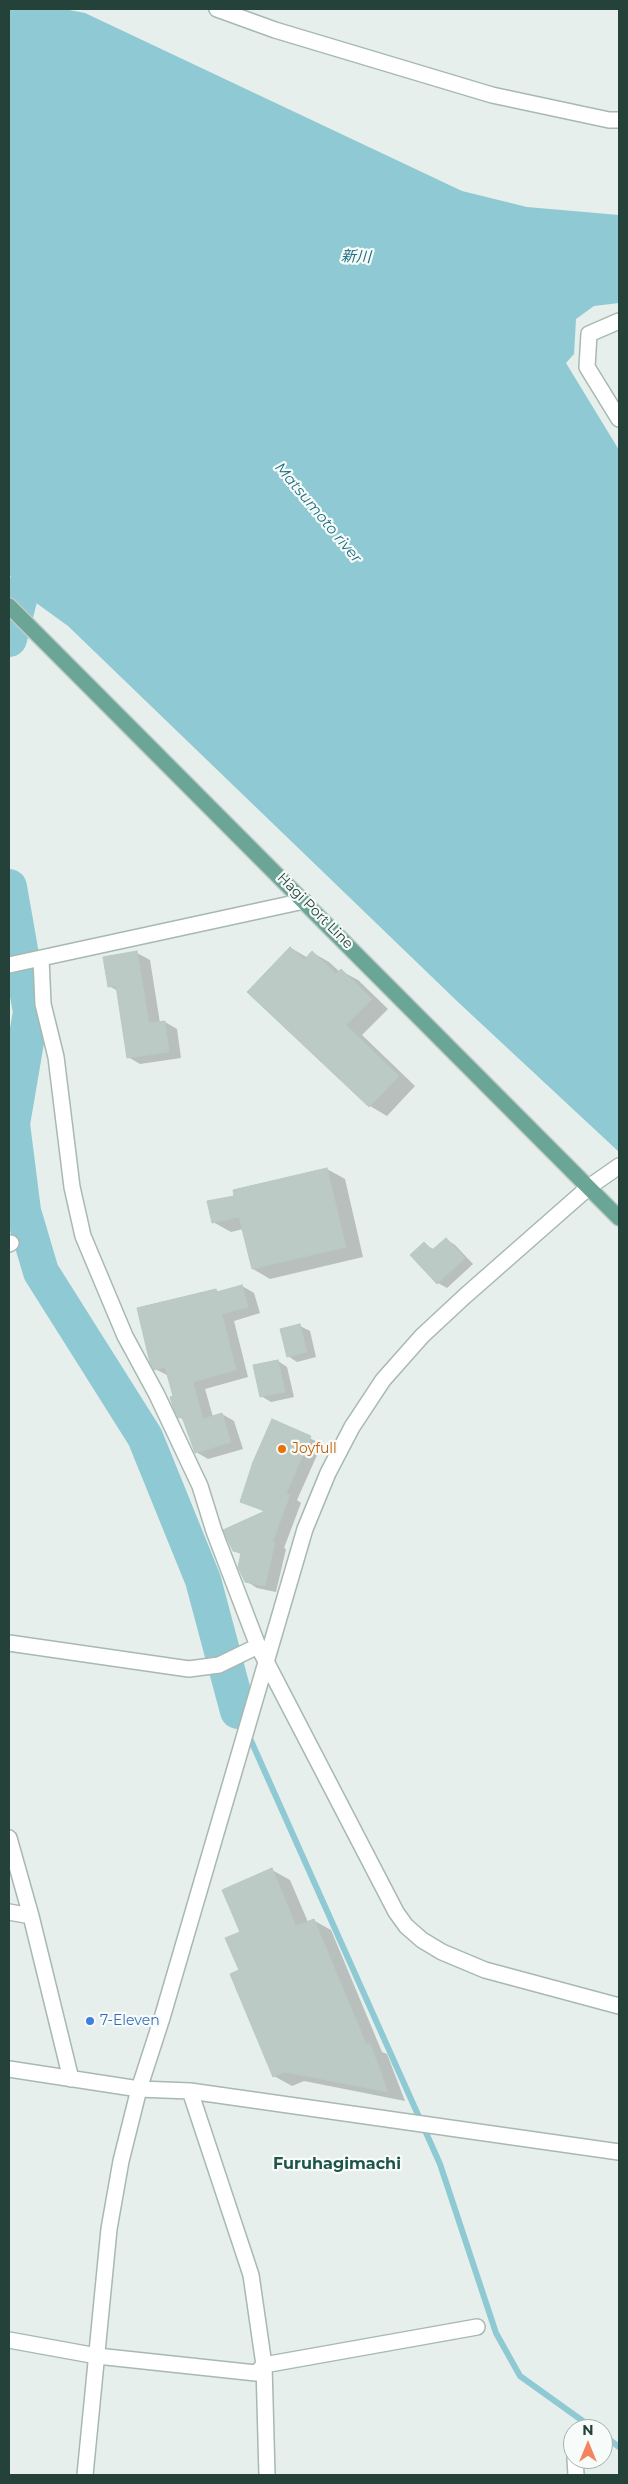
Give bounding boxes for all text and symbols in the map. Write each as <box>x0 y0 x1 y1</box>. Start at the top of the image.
water label: 新川 <box>341 247 371 267</box>
water label: Matsumoto river <box>271 459 365 567</box>
street label: Hagi Port Line <box>274 870 356 952</box>
place label: Joyfull <box>292 1441 337 1457</box>
marker: Joyfull <box>276 1443 288 1455</box>
place label: 7-Eleven <box>100 2013 160 2029</box>
marker: 7-Eleven <box>84 2015 96 2027</box>
district label: Furuhagimachi <box>273 2154 401 2174</box>
north arrow <box>563 2419 613 2469</box>
text: N <box>582 2421 594 2439</box>

